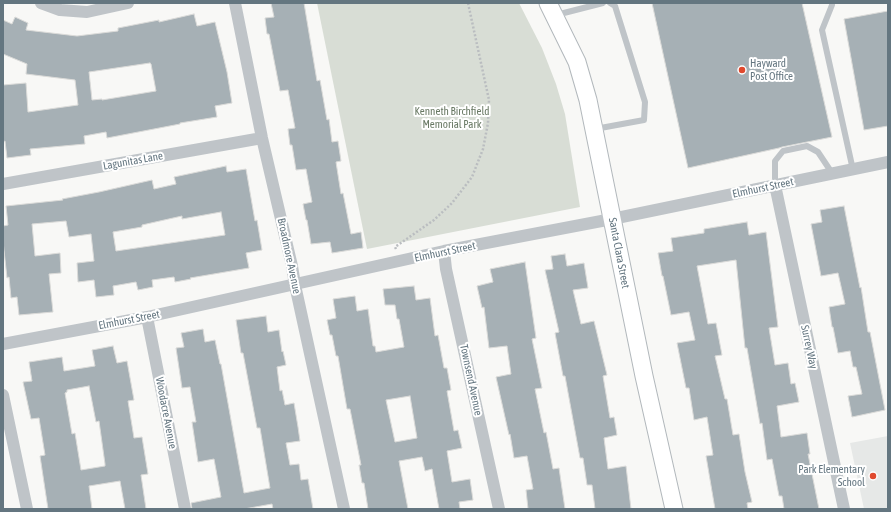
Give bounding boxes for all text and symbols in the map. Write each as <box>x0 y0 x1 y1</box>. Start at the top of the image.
place label: Hayward Post Office <box>750 57 793 83</box>
marker: Hayward Post Office <box>737 65 747 75</box>
park label: Kenneth Birchfield Memorial Park <box>415 105 489 131</box>
street label: Lagunitas Lane <box>102 149 164 173</box>
street label: Elmhurst Street <box>731 175 795 201</box>
street label: Broadmore Avenue <box>275 217 303 295</box>
street label: Santa Clara Street <box>606 217 632 289</box>
street label: Elmhurst Street <box>413 239 477 265</box>
street label: Elmhurst Street <box>97 308 161 332</box>
street label: Surrey Way <box>798 324 820 370</box>
street label: Townsend Avenue <box>457 343 485 417</box>
street label: Woodacre Avenue <box>153 376 179 450</box>
place label: Park Elementary School <box>798 463 865 489</box>
marker: Park Elementary School <box>868 471 878 481</box>

